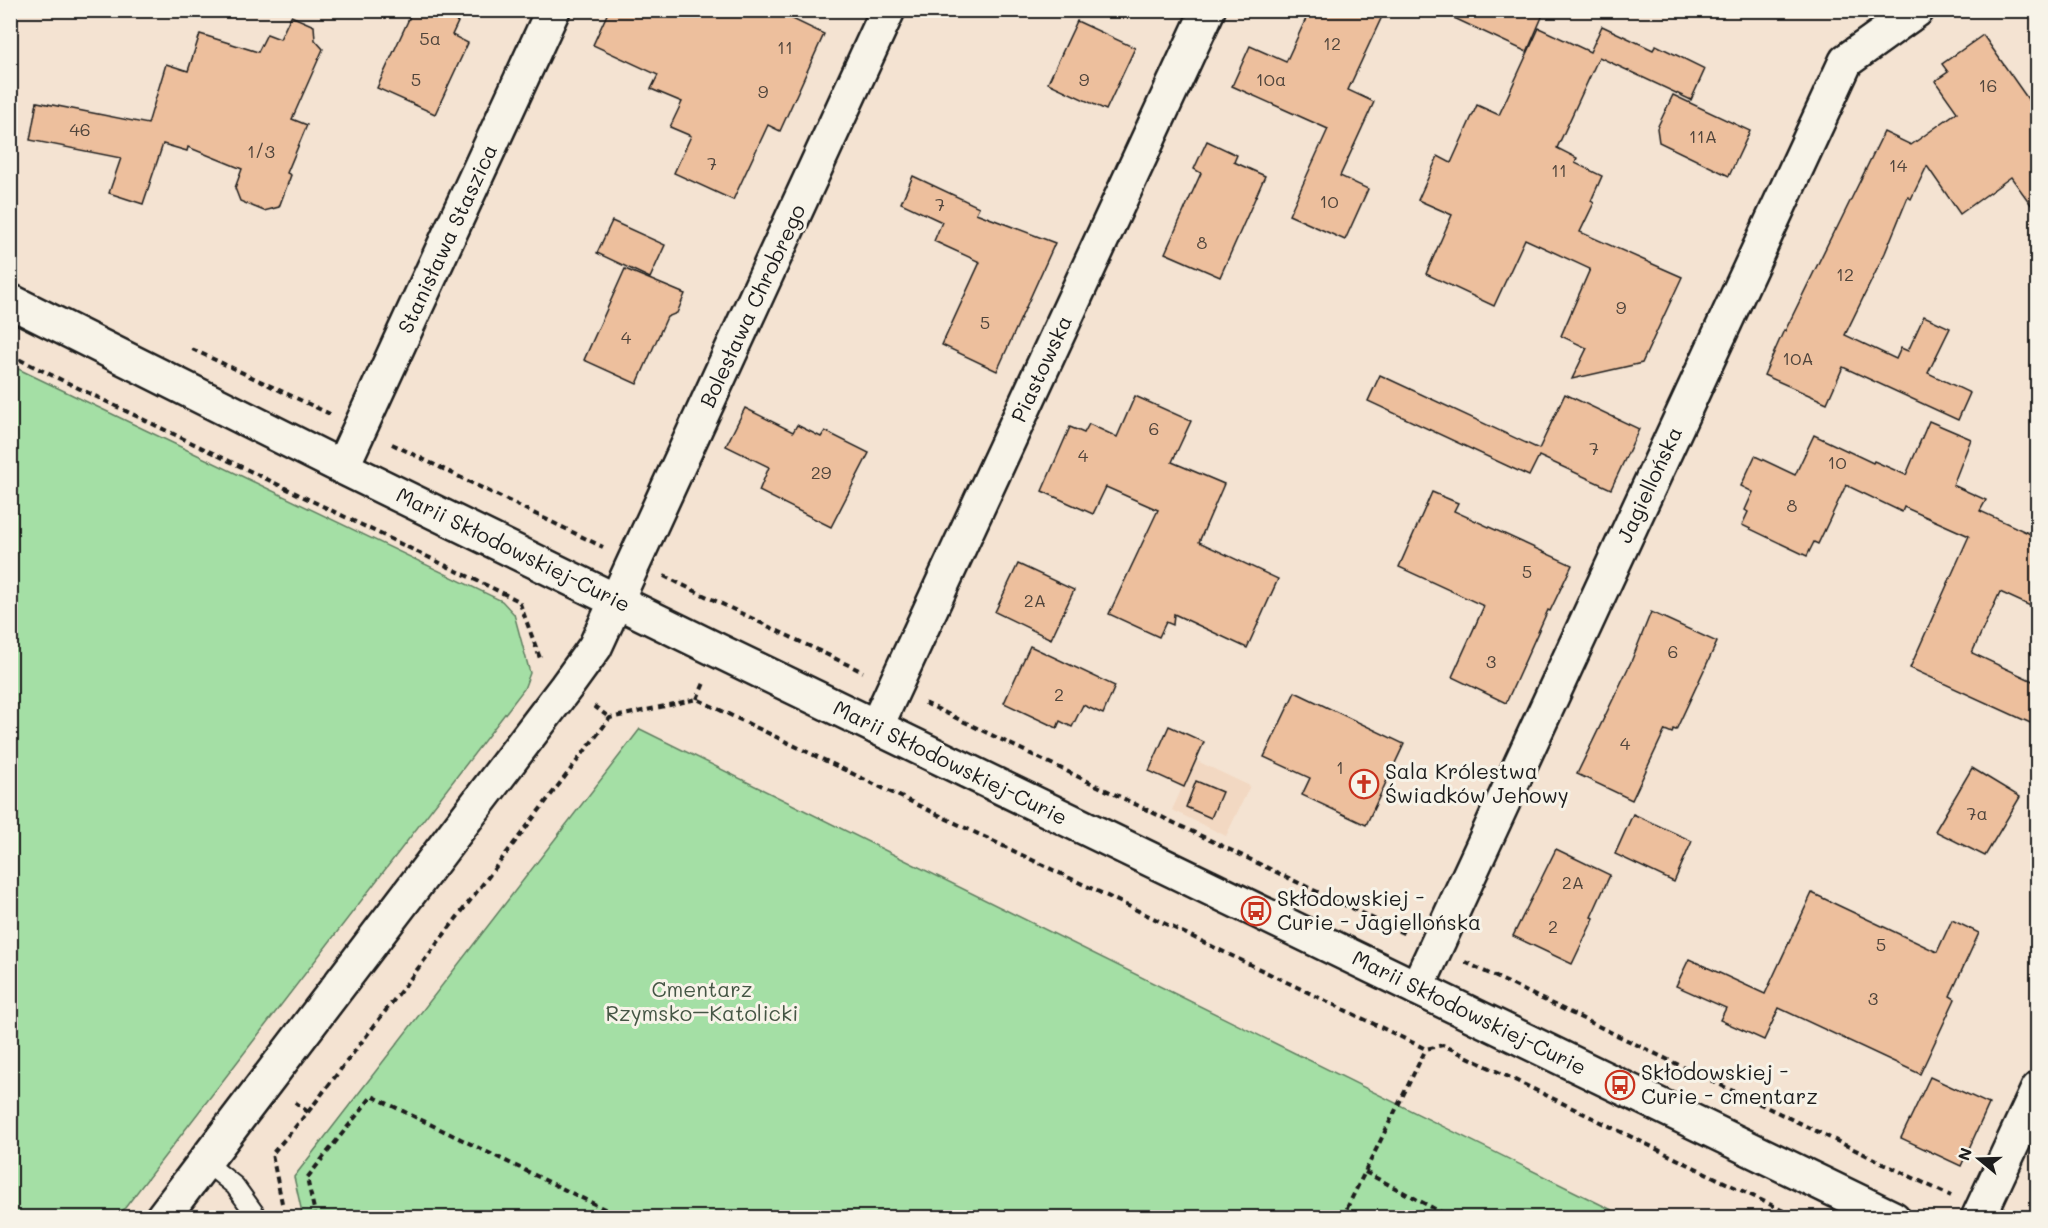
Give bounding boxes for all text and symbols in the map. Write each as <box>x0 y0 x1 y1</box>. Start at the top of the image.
house number: 5a <box>419 26 441 50</box>
house number: 12 <box>1323 31 1341 55</box>
house number: 11 <box>777 35 793 59</box>
house number: 5 <box>411 67 421 91</box>
house number: 9 <box>1079 67 1090 91</box>
house number: 10a <box>1256 67 1286 91</box>
house number: 16 <box>1979 73 1997 97</box>
house number: 9 <box>758 79 769 103</box>
house number: 46 <box>69 117 91 141</box>
house number: 11A <box>1689 124 1717 148</box>
house number: 1/3 <box>247 139 275 163</box>
street label: Stanisława Staszica <box>391 139 502 337</box>
house number: 7 <box>707 151 717 175</box>
house number: 14 <box>1889 153 1908 177</box>
house number: 11 <box>1551 158 1567 182</box>
house number: 10 <box>1319 189 1339 213</box>
house number: 7 <box>935 192 945 216</box>
street label: Bolesława Chrobrego <box>693 199 811 411</box>
house number: 8 <box>1197 230 1208 254</box>
house number: 12 <box>1836 262 1854 286</box>
house number: 9 <box>1616 295 1627 319</box>
house number: 5 <box>980 310 990 334</box>
street label: Piastowska <box>1004 311 1077 426</box>
house number: 4 <box>621 325 632 349</box>
house number: 10A <box>1782 346 1814 370</box>
house number: 6 <box>1149 416 1159 440</box>
street label: Jagiellońska <box>1610 422 1687 547</box>
house number: 7 <box>1589 436 1599 460</box>
house number: 4 <box>1078 443 1089 467</box>
house number: 10 <box>1827 450 1847 474</box>
house number: 29 <box>811 460 832 484</box>
street label: Marii Skłodowskiej-Curie <box>392 480 635 617</box>
house number: 8 <box>1787 493 1798 517</box>
house number: 5 <box>1522 559 1532 583</box>
house number: 2A <box>1024 588 1046 612</box>
house number: 6 <box>1668 639 1678 663</box>
house number: 3 <box>1486 649 1496 673</box>
house number: 2 <box>1054 682 1064 706</box>
street label: Marii Skłodowskiej-Curie <box>829 693 1072 830</box>
house number: 4 <box>1620 731 1631 755</box>
house number: 1 <box>1336 755 1344 779</box>
place label: Sala Królestwa Świadków Jehowy <box>1385 757 1569 808</box>
church icon: Sala Królestwa Świadków Jehowy <box>1348 768 1380 800</box>
house number: 7a <box>1966 801 1988 825</box>
house number: 2A <box>1562 870 1584 894</box>
place label: Skłodowskiej - Curie - Jagiellońska <box>1277 884 1481 935</box>
bus stop icon: Skłodowskiej - Curie - Jagiellońska <box>1240 895 1272 927</box>
house number: 2 <box>1548 914 1558 938</box>
house number: 5 <box>1876 932 1886 956</box>
street label: Marii Skłodowskiej-Curie <box>1348 943 1591 1080</box>
park label: Cmentarz Rzymsko–Katolicki <box>606 975 799 1026</box>
house number: 3 <box>1868 986 1878 1010</box>
place label: Skłodowskiej - Curie - cmentarz <box>1641 1058 1818 1109</box>
bus stop icon: Skłodowskiej - Curie - cmentarz <box>1604 1069 1636 1101</box>
north arrow <box>1949 1129 2009 1189</box>
text: N <box>1952 1145 1976 1163</box>

